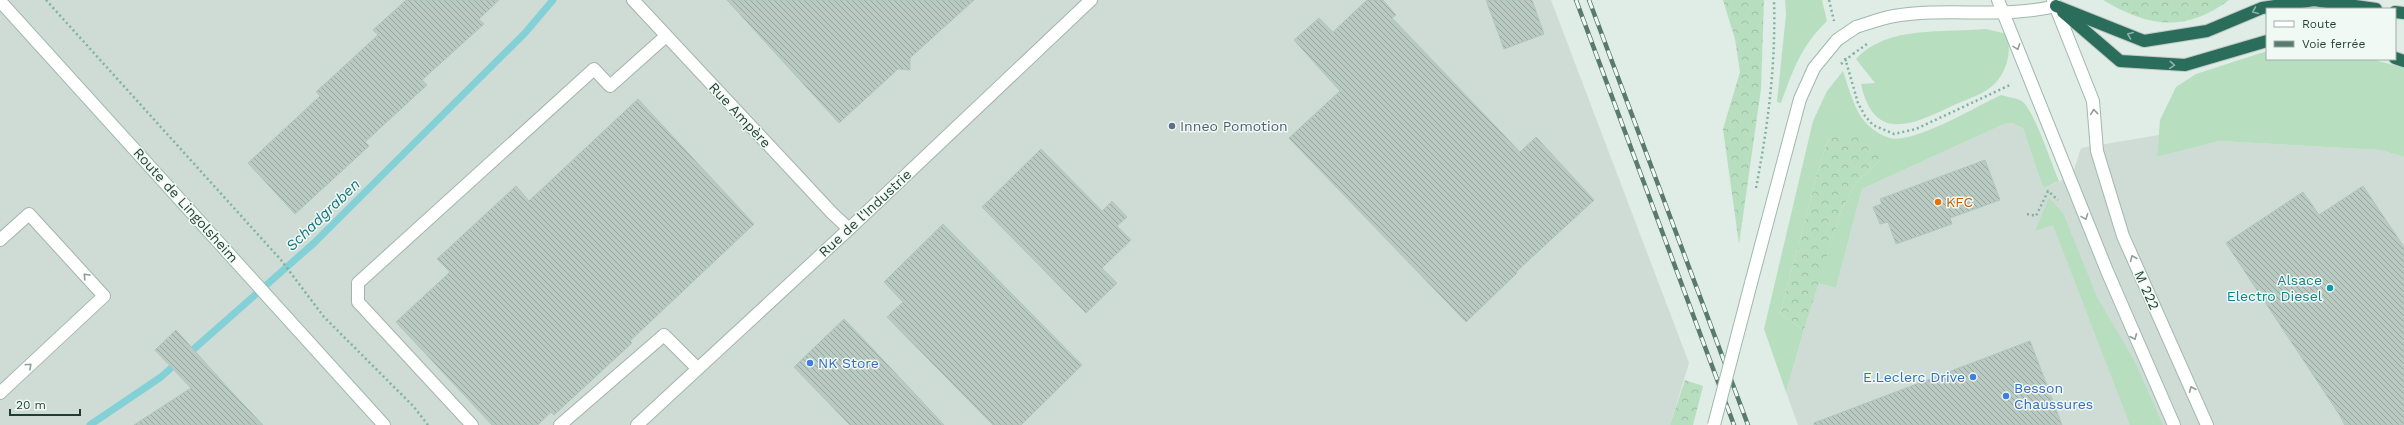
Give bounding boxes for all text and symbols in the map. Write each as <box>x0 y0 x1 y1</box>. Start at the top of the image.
one-way arrow <box>2251 7 2258 15</box>
legend <box>2266 8 2396 60</box>
text: Route <box>2302 17 2336 31</box>
one-way arrow <box>2127 32 2134 40</box>
text: Voie ferrée <box>2302 37 2365 51</box>
one-way arrow <box>2012 44 2020 51</box>
one-way arrow <box>2169 60 2175 69</box>
street label: Rue Ampère <box>706 79 774 151</box>
one-way arrow <box>2089 109 2098 115</box>
place label: Inneo Pomotion <box>1180 118 1288 134</box>
marker: Inneo Pomotion <box>1167 121 1177 131</box>
street label: Route de Lingolsheim <box>130 144 242 266</box>
street label: Rue de l'Industrie <box>816 166 914 260</box>
water label: Schadgraben <box>282 175 364 255</box>
place label: KFC <box>1946 194 1973 210</box>
marker: KFC <box>1933 197 1943 207</box>
one-way arrow <box>2081 213 2089 220</box>
one-way arrow <box>2129 254 2137 261</box>
street label: M 222 <box>2131 268 2163 312</box>
place label: Alsace Electro Diesel <box>2227 272 2323 304</box>
one-way arrow <box>84 274 91 281</box>
marker: Alsace Electro Diesel <box>2325 283 2335 293</box>
one-way arrow <box>2130 334 2138 341</box>
place label: NK Store <box>818 355 879 371</box>
marker: NK Store <box>805 358 815 368</box>
one-way arrow <box>24 363 32 371</box>
place label: E.Leclerc Drive <box>1863 369 1965 385</box>
marker: E.Leclerc Drive <box>1968 372 1978 382</box>
place label: Besson Chaussures <box>2014 380 2093 412</box>
one-way arrow <box>2188 386 2196 393</box>
scale bar <box>10 391 80 417</box>
marker: Besson Chaussures <box>2001 391 2011 401</box>
text: 20 m <box>16 398 46 412</box>

